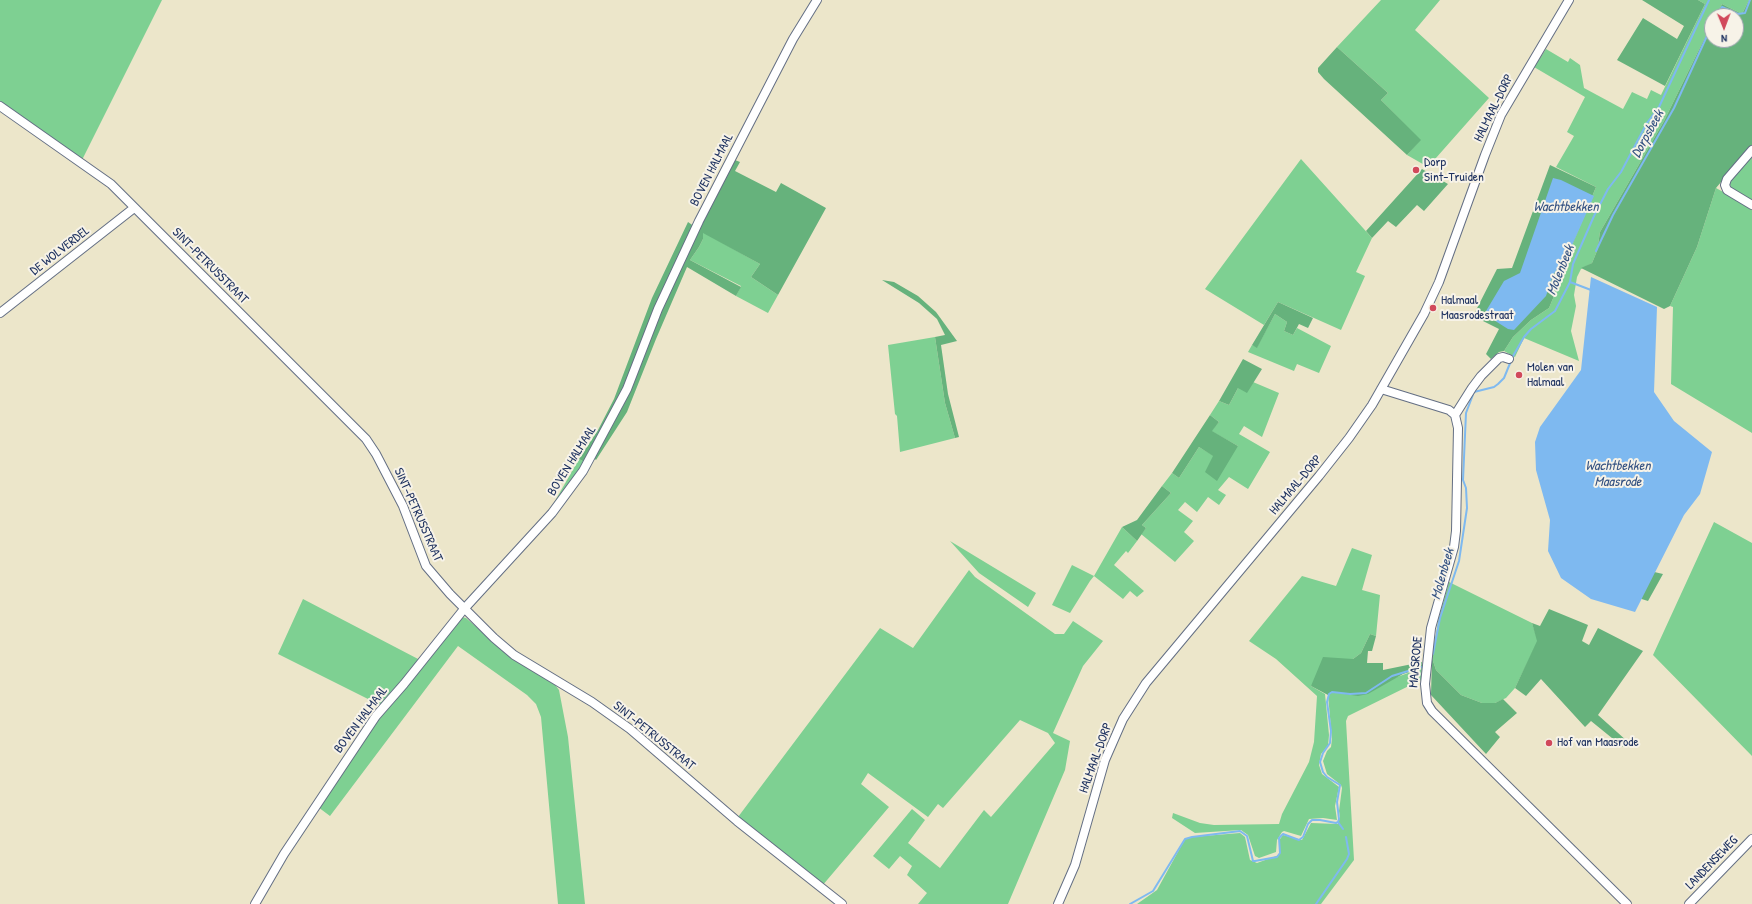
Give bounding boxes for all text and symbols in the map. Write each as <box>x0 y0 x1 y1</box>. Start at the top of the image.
north arrow <box>1704 8 1744 48</box>
text: N <box>1721 32 1727 46</box>
street label: HALMAAL-DORP <box>1471 72 1517 144</box>
water label: Dorpsbeek <box>1628 107 1668 161</box>
street label: BOVEN HALMAAL <box>687 131 737 209</box>
place label: Dorp Sint-Truiden <box>1424 155 1484 186</box>
marker: Dorp Sint-Truiden <box>1411 165 1421 175</box>
water label: Wachtbekken <box>1533 199 1599 215</box>
street label: DE WOLVERDEL <box>27 223 93 279</box>
street label: SINT-PETRUSSTRAAT <box>169 225 251 307</box>
water label: Molenbeek <box>1543 243 1579 297</box>
place label: Halmaal Maasrodestraat <box>1441 293 1514 324</box>
marker: Halmaal Maasrodestraat <box>1428 303 1438 313</box>
place label: Molen van Halmaal <box>1527 360 1574 391</box>
marker: Molen van Halmaal <box>1514 370 1524 380</box>
street label: BOVEN HALMAAL <box>544 423 600 499</box>
street label: HALMAAL-DORP <box>1266 452 1326 518</box>
water label: Wachtbekken Maasrode <box>1585 458 1651 490</box>
street label: SINT-PETRUSSTRAAT <box>390 466 446 564</box>
water label: Molenbeek <box>1428 547 1458 601</box>
street label: MAASRODE <box>1406 636 1426 688</box>
street label: BOVEN HALMAAL <box>331 684 391 756</box>
street label: SINT-PETRUSSTRAAT <box>610 698 698 774</box>
street label: HALMAAL-DORP <box>1076 721 1116 795</box>
place label: Hof van Maasrode <box>1557 735 1639 751</box>
marker: Hof van Maasrode <box>1544 738 1554 748</box>
street label: LANDENSEWEG <box>1683 833 1741 893</box>

